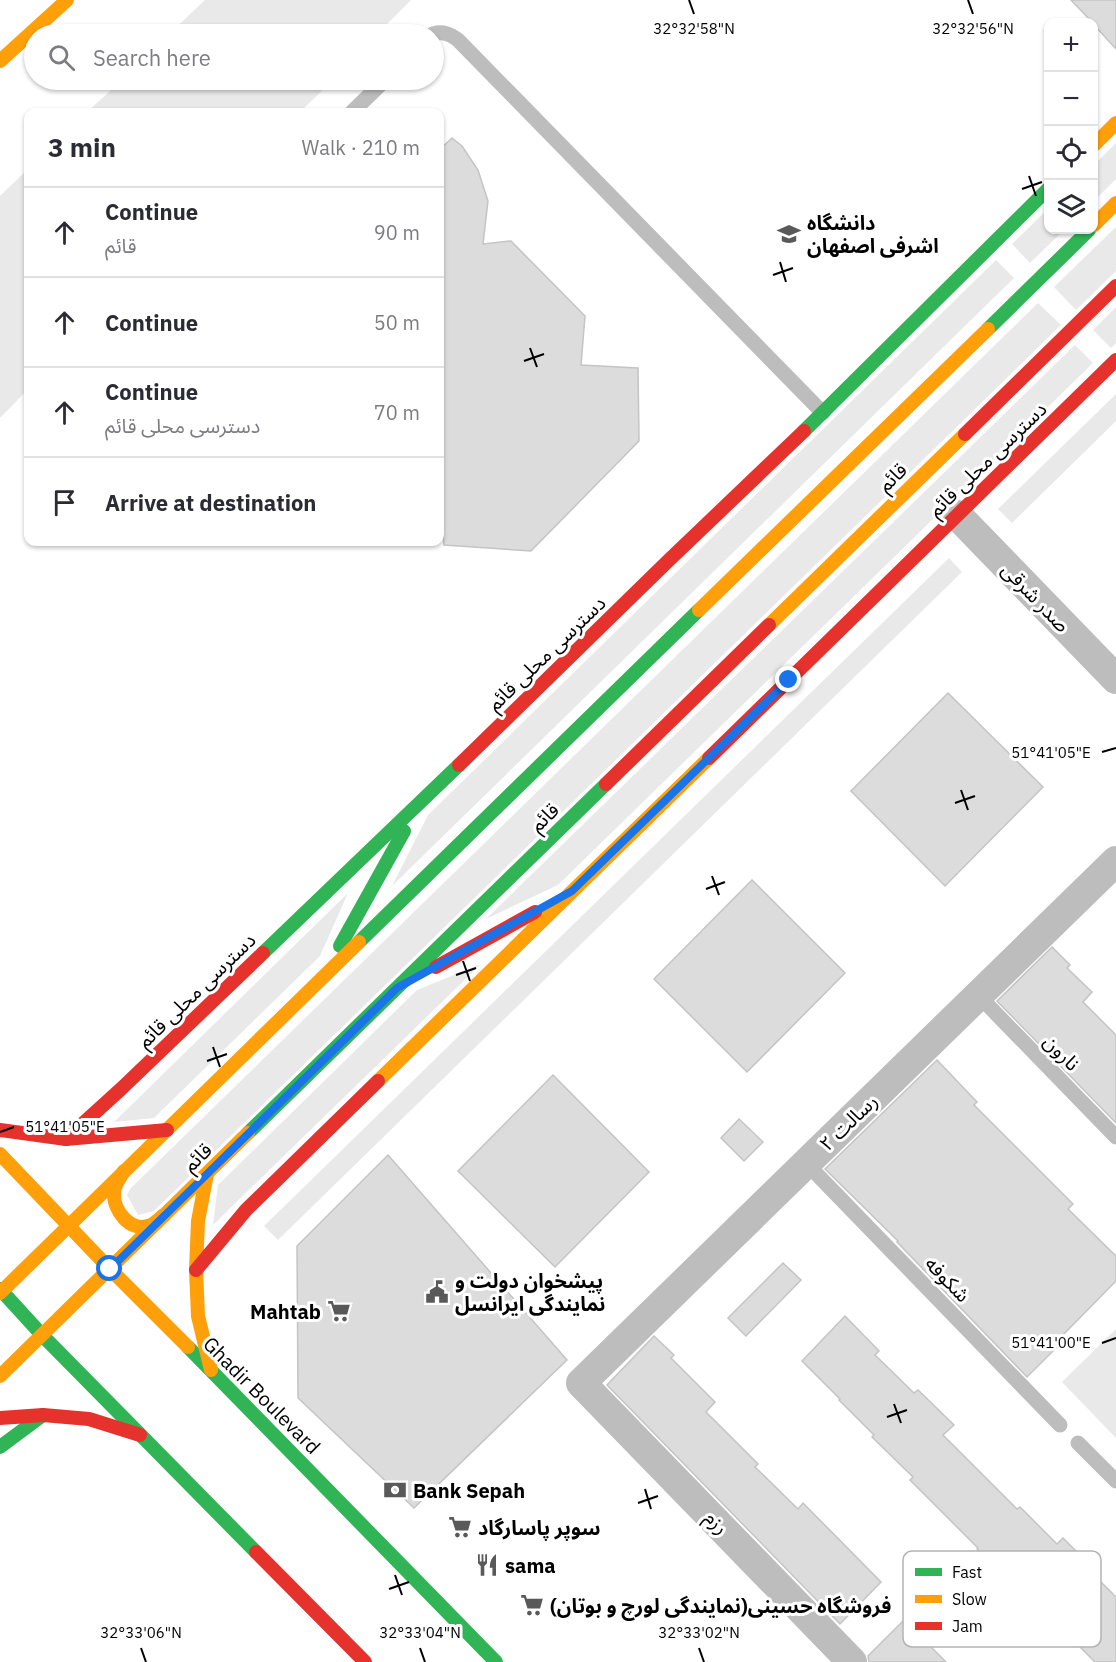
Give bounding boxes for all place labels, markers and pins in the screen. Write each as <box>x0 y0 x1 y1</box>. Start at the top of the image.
place label: دانشگاه اشرفی اصفهان <box>807 209 939 259</box>
school or university icon: دانشگاه اشرفی اصفهان <box>776 221 802 247</box>
place label: پیشخوان دولت و نمایندگی ایرانسل <box>455 1267 605 1317</box>
public building icon: پیشخوان دولت و نمایندگی ایرانسل <box>424 1279 450 1305</box>
place label: Mahtab <box>250 1298 321 1325</box>
supermarket icon: Mahtab <box>326 1298 352 1324</box>
bank icon: Bank Sepah <box>382 1477 408 1503</box>
place label: Bank Sepah <box>413 1477 525 1504</box>
supermarket icon: سوپر پاسارگاد <box>447 1514 473 1540</box>
place label: سوپر پاسارگاد <box>478 1514 600 1541</box>
restaurant icon: sama <box>474 1552 500 1578</box>
place label: sama <box>505 1552 556 1579</box>
supermarket icon: فروشگاه حسینی(نمایندگی لورچ و بوتان) <box>519 1592 545 1618</box>
place label: فروشگاه حسینی(نمایندگی لورچ و بوتان) <box>550 1592 891 1621</box>

